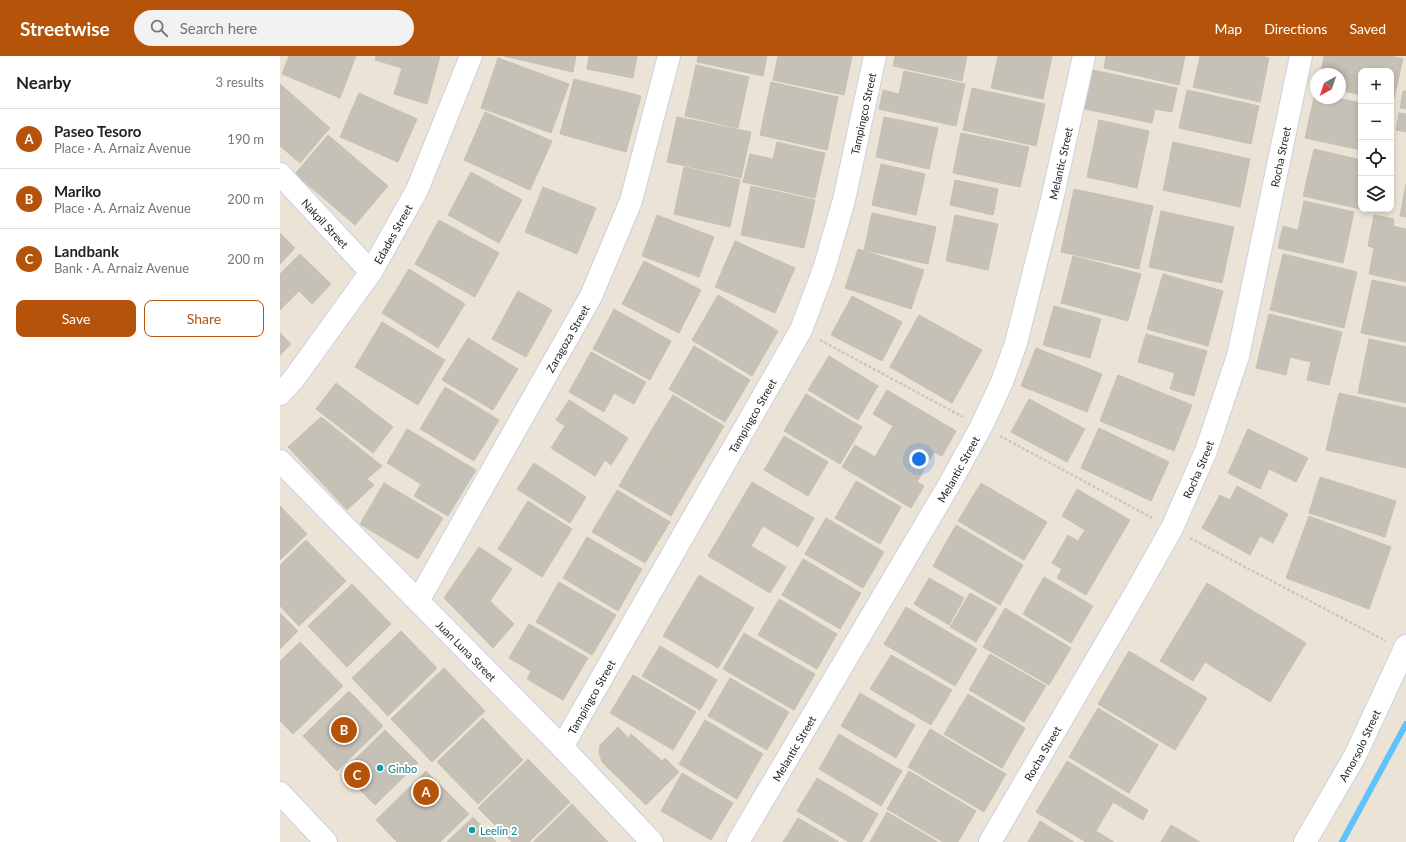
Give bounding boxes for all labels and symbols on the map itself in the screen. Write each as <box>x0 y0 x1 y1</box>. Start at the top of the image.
north arrow <box>1310 68 1346 104</box>
street label: Tampingco Street <box>847 71 878 156</box>
street label: Rocha Street <box>1267 125 1293 188</box>
street label: Melantic Street <box>1046 126 1074 201</box>
street label: Nakpil Street <box>300 196 352 250</box>
street label: Edades Street <box>370 202 414 266</box>
street label: Zaragoza Street <box>543 302 591 374</box>
street label: Tampingco Street <box>726 376 778 455</box>
street label: Melantic Street <box>934 433 981 504</box>
street label: Rocha Street <box>1180 439 1216 500</box>
your location <box>909 449 929 469</box>
street label: Juan Luna Street <box>434 617 500 683</box>
street label: Tampingco Street <box>564 657 617 736</box>
street label: Amorsolo Street <box>1335 707 1382 783</box>
street label: Melantic Street <box>769 713 818 783</box>
pin: B <box>331 715 357 745</box>
street label: Rocha Street <box>1021 723 1063 783</box>
pin: C <box>344 760 370 790</box>
place label: Ginbo <box>388 762 417 775</box>
marker: Ginbo <box>375 763 385 773</box>
pin: A <box>413 777 439 807</box>
place label: Leelin 2 <box>480 824 517 837</box>
marker: Leelin 2 <box>467 825 477 835</box>

